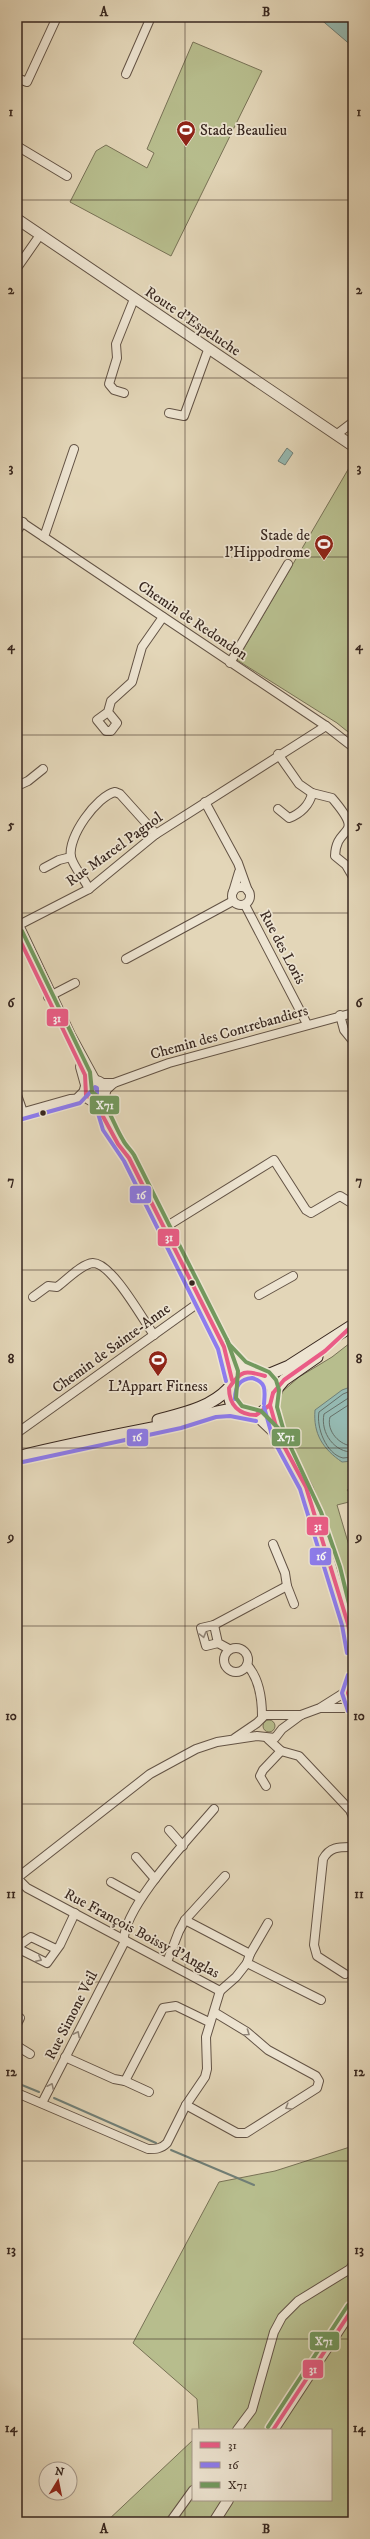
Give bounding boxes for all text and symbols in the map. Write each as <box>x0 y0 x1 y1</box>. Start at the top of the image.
text: A <box>99 4 109 20</box>
text: B <box>262 4 270 20</box>
text: 1 <box>9 104 14 120</box>
text: 1 <box>357 104 362 120</box>
sports icon: Stade Beaulieu <box>175 119 197 147</box>
place label: Stade Beaulieu <box>200 121 287 140</box>
text: 2 <box>8 282 15 298</box>
street label: Route d'Espeluche <box>141 282 244 360</box>
text: 2 <box>356 282 363 298</box>
text: 3 <box>9 460 14 476</box>
text: 3 <box>357 460 362 476</box>
place label: Stade de l'Hippodrome <box>225 526 310 562</box>
sports icon: Stade de l'Hippodrome <box>313 533 335 561</box>
street label: Chemin de Redondon <box>134 577 251 664</box>
text: 4 <box>6 638 15 655</box>
text: 4 <box>354 638 363 655</box>
street label: Rue Marcel Pagnol <box>62 808 167 891</box>
text: 5 <box>7 817 15 833</box>
text: 5 <box>355 817 363 833</box>
street label: Rue des Loris <box>255 907 310 987</box>
text: 6 <box>8 995 16 1011</box>
text: 6 <box>356 995 364 1011</box>
street label: Chemin des Contrebandiers <box>148 1001 310 1064</box>
line badge: 31 <box>46 1008 69 1027</box>
text: 31 <box>53 1012 61 1026</box>
line badge: X71 <box>89 1095 120 1115</box>
text: X71 <box>96 1099 114 1113</box>
unlabelled marker <box>38 1108 48 1118</box>
text: 7 <box>8 1173 15 1189</box>
text: 7 <box>356 1173 363 1189</box>
line badge: 16 <box>129 1185 152 1204</box>
text: 16 <box>136 1189 147 1203</box>
line badge: 31 <box>157 1228 180 1247</box>
text: 31 <box>165 1231 173 1245</box>
unlabelled marker <box>187 1278 197 1288</box>
street label: Chemin de Sainte-Anne <box>48 1299 174 1398</box>
sports icon: L'Appart Fitness <box>147 1349 169 1377</box>
text: 8 <box>8 1351 15 1367</box>
text: 8 <box>356 1351 363 1367</box>
place label: L'Appart Fitness <box>108 1377 208 1396</box>
line badge: 16 <box>126 1428 149 1447</box>
line badge: X71 <box>271 1428 301 1447</box>
text: 16 <box>132 1431 143 1445</box>
text: X71 <box>277 1431 295 1445</box>
line badge: 31 <box>306 1516 329 1536</box>
text: 31 <box>314 1520 322 1534</box>
text: 9 <box>7 1529 14 1545</box>
text: 9 <box>355 1529 362 1545</box>
line badge: 16 <box>309 1547 332 1566</box>
text: 16 <box>316 1550 327 1564</box>
one-way arrow <box>198 1631 207 1638</box>
text: 10 <box>5 1708 17 1724</box>
text: 10 <box>353 1708 365 1724</box>
street label: Rue François Boissy d'Anglas <box>61 1884 223 1982</box>
text: 11 <box>6 1886 16 1902</box>
text: 11 <box>354 1886 364 1902</box>
one-way arrow <box>35 1954 43 1962</box>
street label: Rue Simone Veil <box>41 1967 102 2063</box>
one-way arrow <box>242 2028 249 2035</box>
one-way arrow <box>72 2030 80 2038</box>
text: 12 <box>5 2064 17 2080</box>
text: 12 <box>353 2064 365 2080</box>
one-way arrow <box>46 2083 54 2090</box>
one-way arrow <box>285 2102 292 2110</box>
text: 13 <box>6 2242 16 2258</box>
text: 13 <box>354 2242 364 2258</box>
line badge: X71 <box>309 2331 340 2351</box>
text: X71 <box>315 2335 333 2349</box>
line badge: 31 <box>302 2359 324 2379</box>
text: 31 <box>309 2363 317 2377</box>
text: 14 <box>5 2420 18 2437</box>
text: 14 <box>353 2420 366 2437</box>
legend <box>192 2429 332 2501</box>
text: 31 <box>228 2438 237 2453</box>
text: 16 <box>228 2458 239 2473</box>
north arrow <box>38 2461 78 2501</box>
text: N <box>54 2464 65 2480</box>
text: X71 <box>228 2478 247 2493</box>
text: A <box>99 2521 109 2537</box>
text: B <box>262 2521 270 2537</box>

